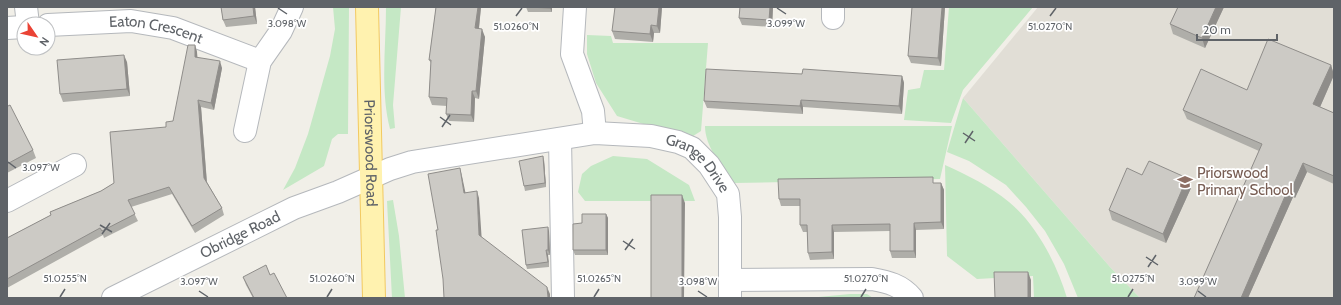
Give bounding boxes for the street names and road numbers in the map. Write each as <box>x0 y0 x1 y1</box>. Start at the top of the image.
street label: Eaton Crescent <box>109 12 205 47</box>
street label: Priorswood Road <box>360 99 381 207</box>
street label: Grange Drive <box>664 131 734 196</box>
street label: Obridge Road <box>197 207 283 262</box>

